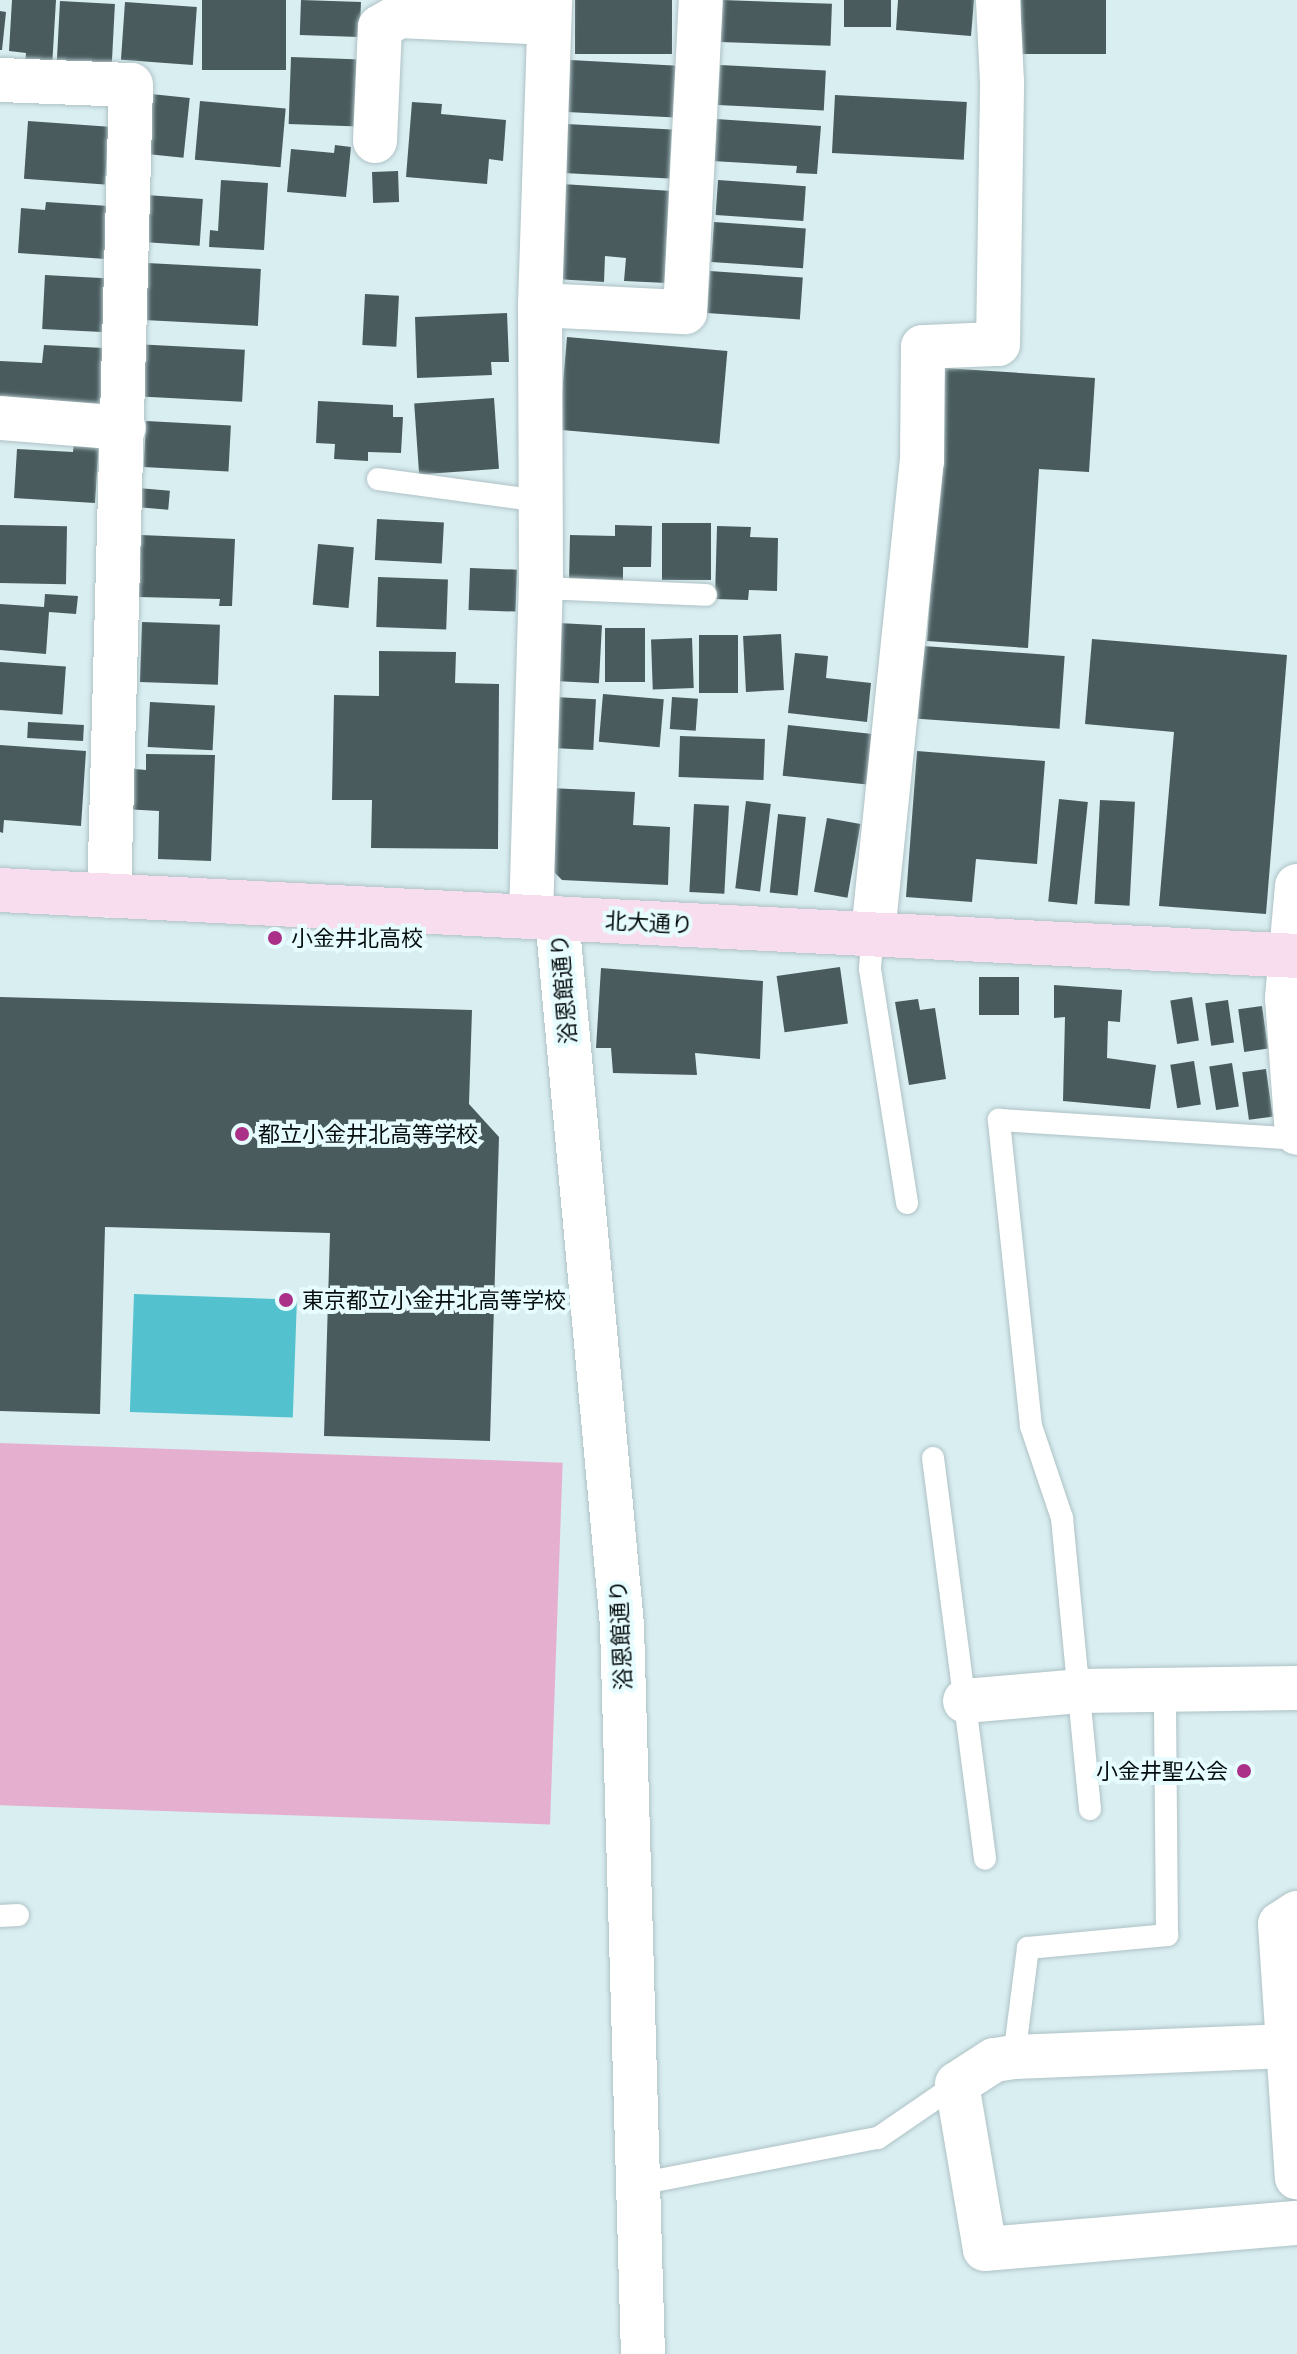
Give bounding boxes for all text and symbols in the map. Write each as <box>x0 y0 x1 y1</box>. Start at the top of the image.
street label: 北大通り <box>604 907 694 937</box>
place label: 小金井北高校 <box>291 925 423 951</box>
marker: 小金井北高校 <box>266 929 284 947</box>
street label: 浴恩館通り <box>545 933 581 1045</box>
place label: 都立小金井北高等学校 <box>258 1121 478 1147</box>
marker: 都立小金井北高等学校 <box>233 1125 251 1143</box>
place label: 東京都立小金井北高等学校 <box>302 1287 566 1313</box>
marker: 東京都立小金井北高等学校 <box>277 1291 295 1309</box>
street label: 浴恩館通り <box>604 1579 636 1691</box>
place label: 小金井聖公会 <box>1096 1758 1228 1784</box>
marker: 小金井聖公会 <box>1235 1762 1253 1780</box>

